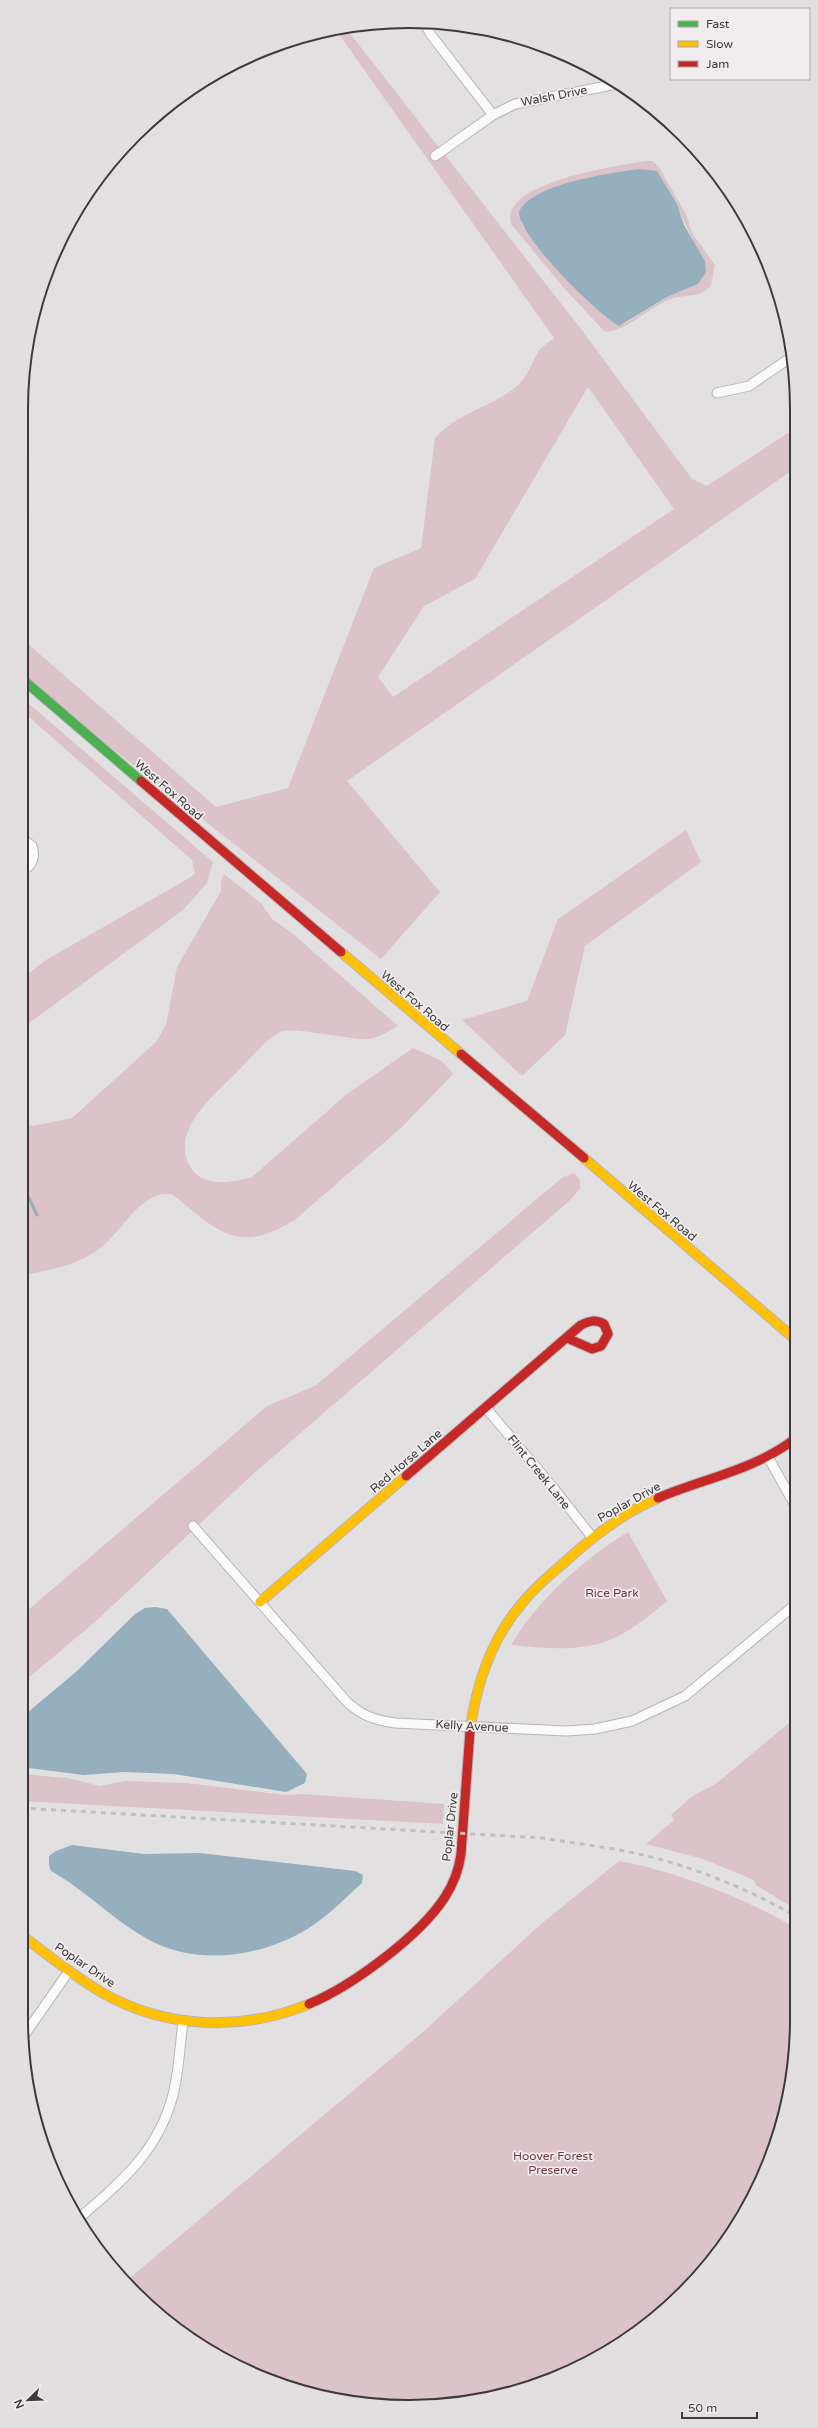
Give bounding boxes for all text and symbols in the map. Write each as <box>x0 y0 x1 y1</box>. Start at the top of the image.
legend <box>670 8 810 80</box>
text: Fast <box>706 17 730 31</box>
text: Slow <box>706 37 733 51</box>
text: Jam <box>706 57 729 71</box>
street label: Walsh Drive <box>520 83 588 109</box>
street label: West Fox Road <box>132 757 206 823</box>
street label: West Fox Road <box>378 968 452 1034</box>
street label: West Fox Road <box>625 1178 699 1244</box>
street label: Red Horse Lane <box>367 1426 445 1496</box>
street label: Flint Creek Lane <box>505 1432 573 1512</box>
street label: Poplar Drive <box>595 1479 663 1525</box>
park label: Rice Park <box>585 1586 639 1600</box>
street label: Kelly Avenue <box>435 1717 509 1735</box>
street label: Poplar Drive <box>439 1791 461 1862</box>
street label: Poplar Drive <box>52 1940 118 1990</box>
park label: Hoover Forest Preserve <box>513 2149 593 2177</box>
north arrow <box>8 2380 48 2420</box>
scale bar <box>682 2394 757 2420</box>
text: N <box>12 2397 27 2410</box>
text: 50 m <box>688 2401 717 2415</box>

